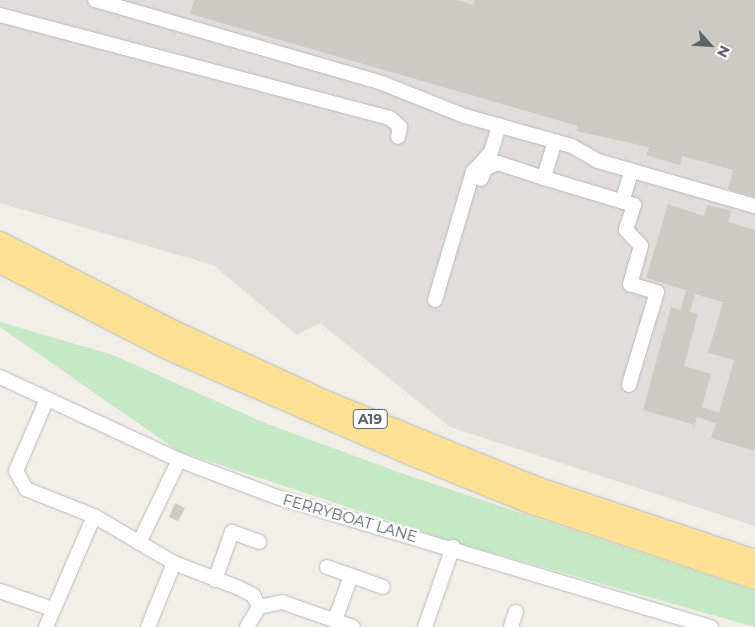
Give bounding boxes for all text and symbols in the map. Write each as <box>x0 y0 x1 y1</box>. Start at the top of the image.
north arrow <box>685 20 735 70</box>
text: N <box>713 43 734 61</box>
road number: A19 <box>352 408 388 430</box>
street label: FERRYBOAT LANE <box>281 490 419 546</box>

